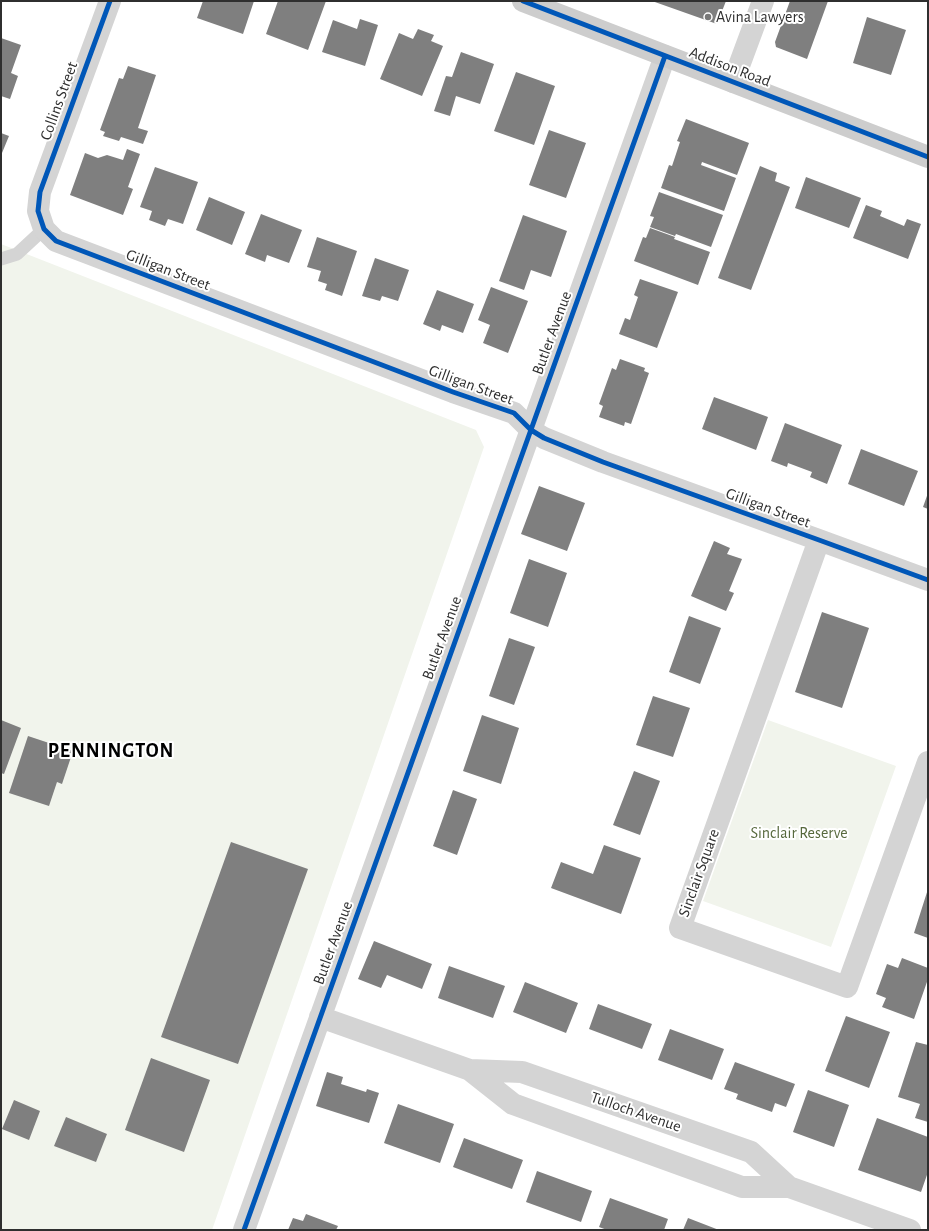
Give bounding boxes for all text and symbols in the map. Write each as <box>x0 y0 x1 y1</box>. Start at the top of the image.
place label: Avina Lawyers <box>716 7 804 27</box>
marker: Avina Lawyers <box>703 12 713 22</box>
street label: Addison Road <box>687 43 773 91</box>
street label: Collins Street <box>36 59 82 143</box>
street label: Gilligan Street <box>123 245 213 295</box>
street label: Butler Avenue <box>528 289 576 377</box>
street label: Gilligan Street <box>426 361 516 409</box>
street label: Gilligan Street <box>723 484 813 532</box>
street label: Butler Avenue <box>418 594 466 682</box>
district label: PENNINGTON <box>48 739 174 763</box>
park label: Sinclair Reserve <box>750 823 848 843</box>
street label: Sinclair Square <box>674 826 724 920</box>
street label: Butler Avenue <box>309 899 357 987</box>
street label: Tulloch Avenue <box>588 1088 684 1136</box>

